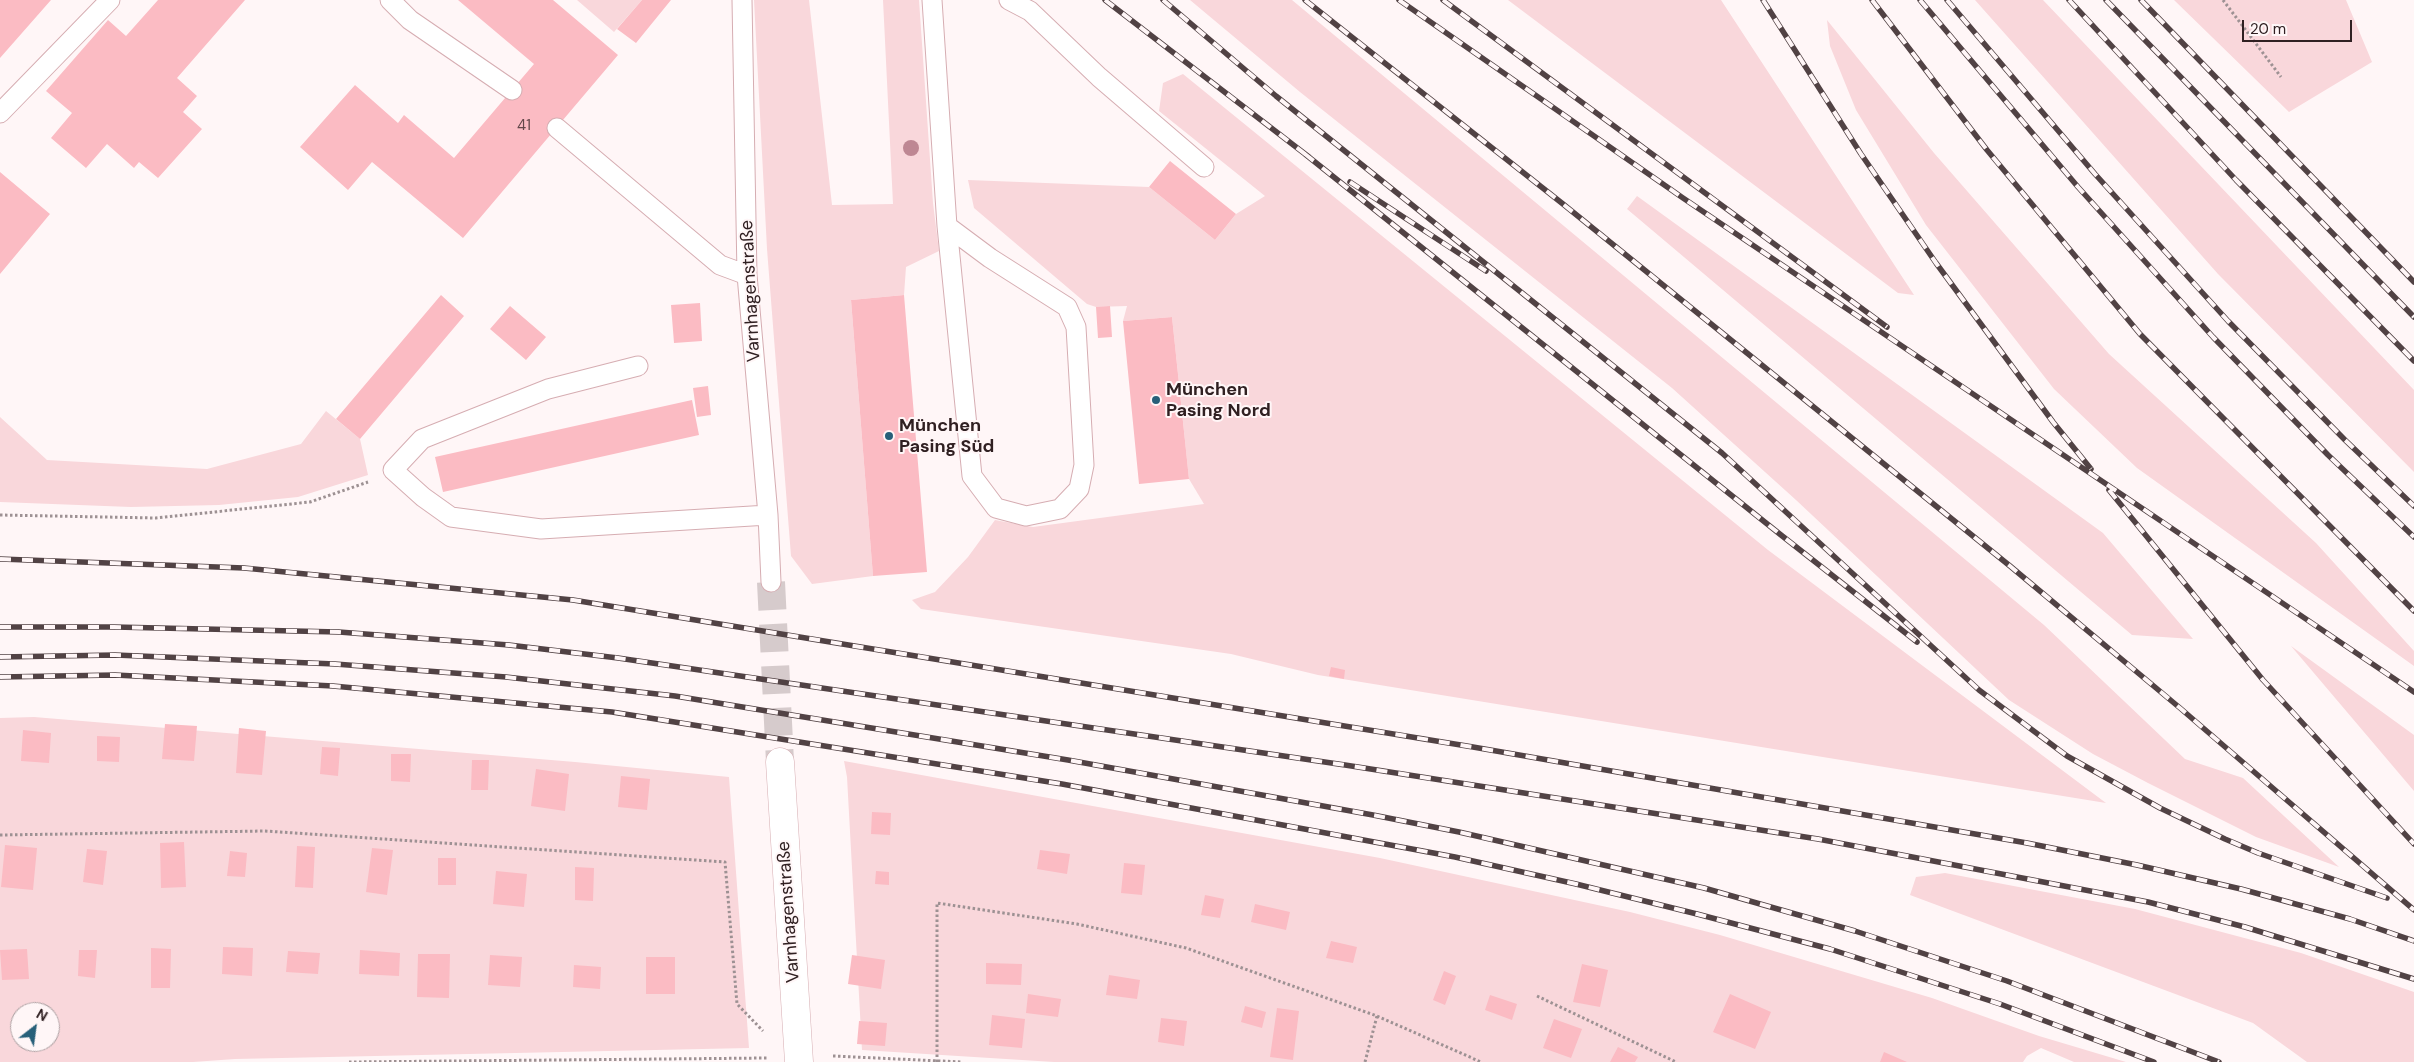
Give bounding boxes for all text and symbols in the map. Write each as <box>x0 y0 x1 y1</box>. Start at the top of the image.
scale bar <box>2244 10 2354 42</box>
text: 20 m <box>2250 19 2286 39</box>
house number: 41 <box>517 117 531 135</box>
street label: Varnhagenstraße <box>736 219 766 363</box>
place label: München Pasing Nord <box>1166 379 1271 422</box>
marker: München Pasing Nord <box>1150 394 1162 406</box>
place label: München Pasing Süd <box>899 415 994 458</box>
marker: München Pasing Süd <box>883 430 895 442</box>
street label: Varnhagenstraße <box>773 840 805 984</box>
north arrow <box>10 1002 60 1052</box>
text: N <box>33 1005 51 1025</box>

